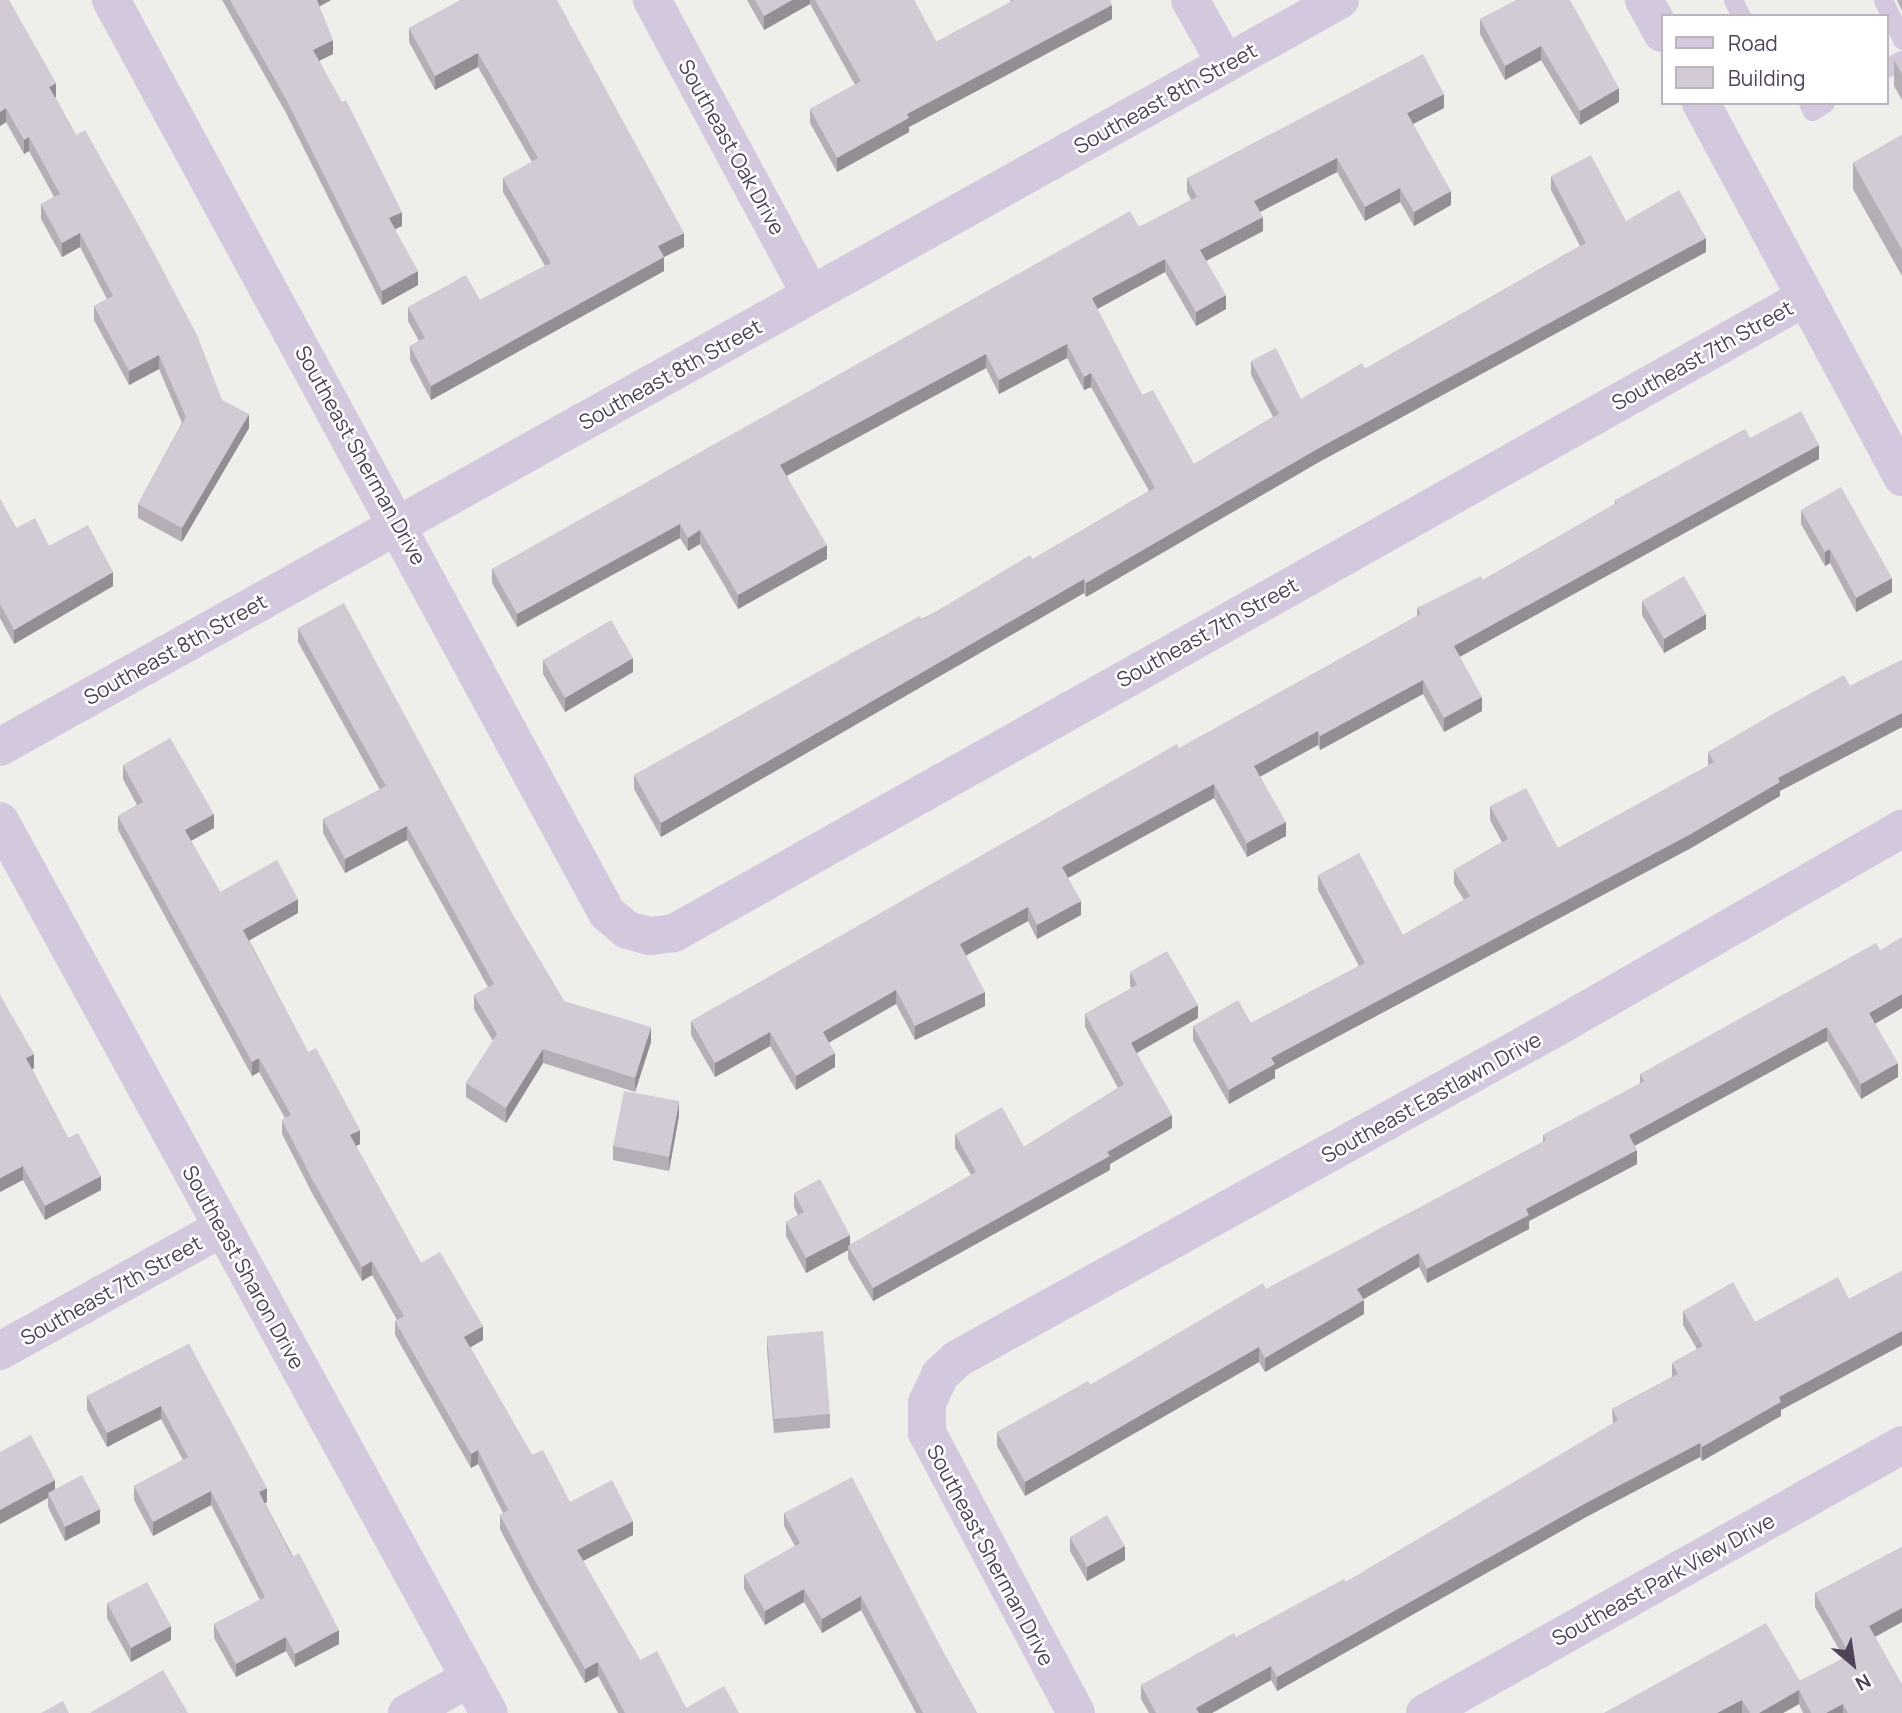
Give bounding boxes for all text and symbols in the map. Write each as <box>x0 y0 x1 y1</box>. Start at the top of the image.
legend <box>1660 14 1888 105</box>
text: Road <box>1728 29 1778 57</box>
street label: Southeast 8th Street <box>1069 37 1261 159</box>
street label: Southeast Oak Drive <box>673 55 791 239</box>
text: Building <box>1728 64 1805 92</box>
street label: Southeast 7th Street <box>1607 295 1797 415</box>
street label: Southeast 8th Street <box>574 313 766 435</box>
street label: Southeast Sherman Drive <box>290 341 432 569</box>
street label: Southeast 7th Street <box>1112 572 1302 692</box>
street label: Southeast 8th Street <box>79 588 271 710</box>
street label: Southeast Eastlawn Drive <box>1317 1026 1545 1168</box>
street label: Southeast Sharon Drive <box>178 1161 310 1373</box>
street label: Southeast 7th Street <box>16 1230 206 1350</box>
street label: Southeast Sherman Drive <box>922 1440 1060 1670</box>
street label: Southeast Park View Drive <box>1547 1507 1779 1651</box>
north arrow <box>1818 1629 1888 1699</box>
text: N <box>1851 1668 1875 1697</box>

